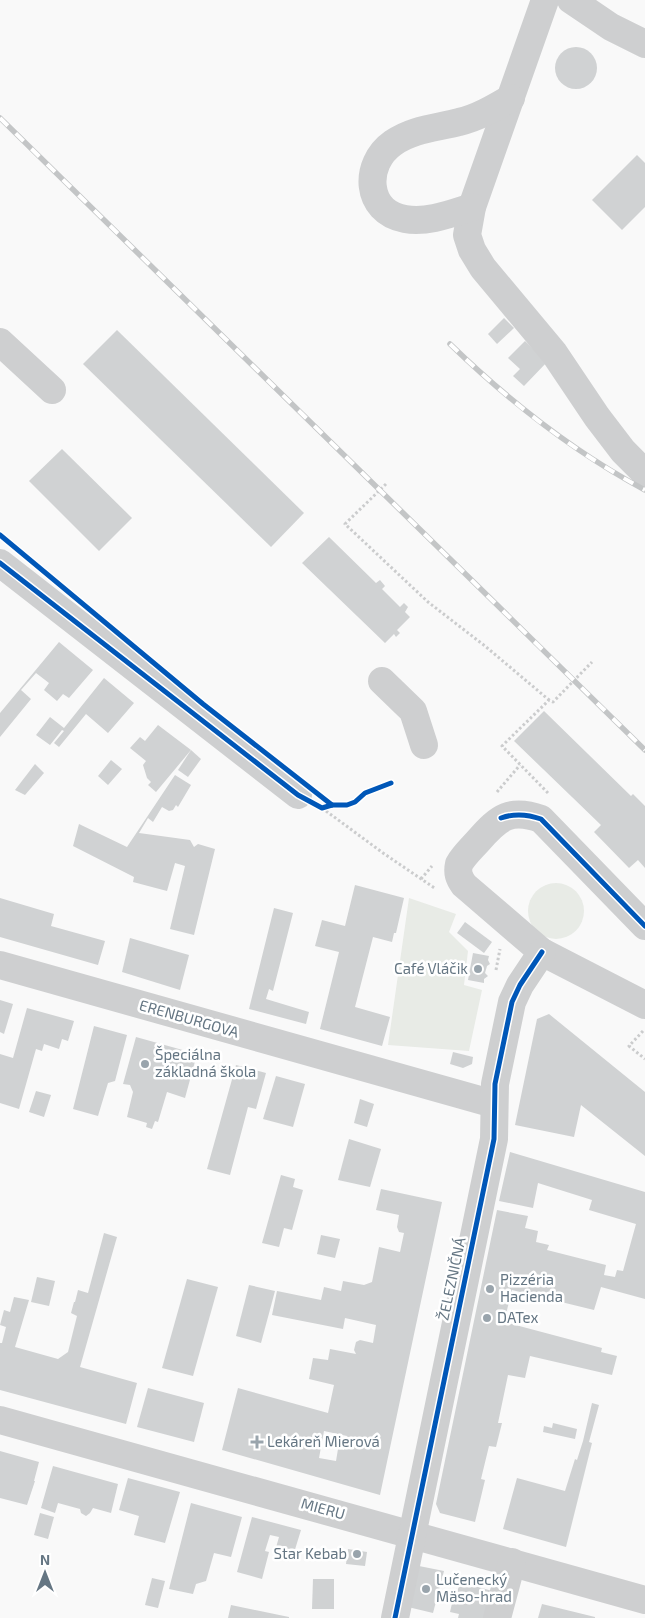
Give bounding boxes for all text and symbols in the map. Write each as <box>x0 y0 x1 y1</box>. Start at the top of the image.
place label: Café Vláčik <box>394 959 468 977</box>
marker: Café Vláčik <box>472 963 484 975</box>
street label: ERENBURGOVA <box>138 995 242 1041</box>
place label: Špeciálna základná škola <box>155 1045 256 1080</box>
marker: Špeciálna základná škola <box>139 1058 151 1070</box>
street label: ŽELEZNIČNÁ <box>433 1235 469 1322</box>
place label: Pizzéria Hacienda <box>500 1270 563 1305</box>
marker: Pizzéria Hacienda <box>484 1283 496 1295</box>
place label: DATex <box>497 1308 538 1326</box>
marker: DATex <box>481 1312 493 1324</box>
place label: Lekáreň Mierová <box>267 1432 380 1450</box>
marker: Lekáreň Mierová <box>251 1436 263 1448</box>
street label: MIERU <box>299 1494 347 1523</box>
place label: Star Kebab <box>274 1544 347 1562</box>
north arrow <box>20 1548 70 1598</box>
marker: Star Kebab <box>351 1548 363 1560</box>
text: N <box>40 1551 50 1568</box>
place label: Lučenecký Mäso-hrad <box>436 1570 512 1605</box>
marker: Lučenecký Mäso-hrad <box>420 1583 432 1595</box>

